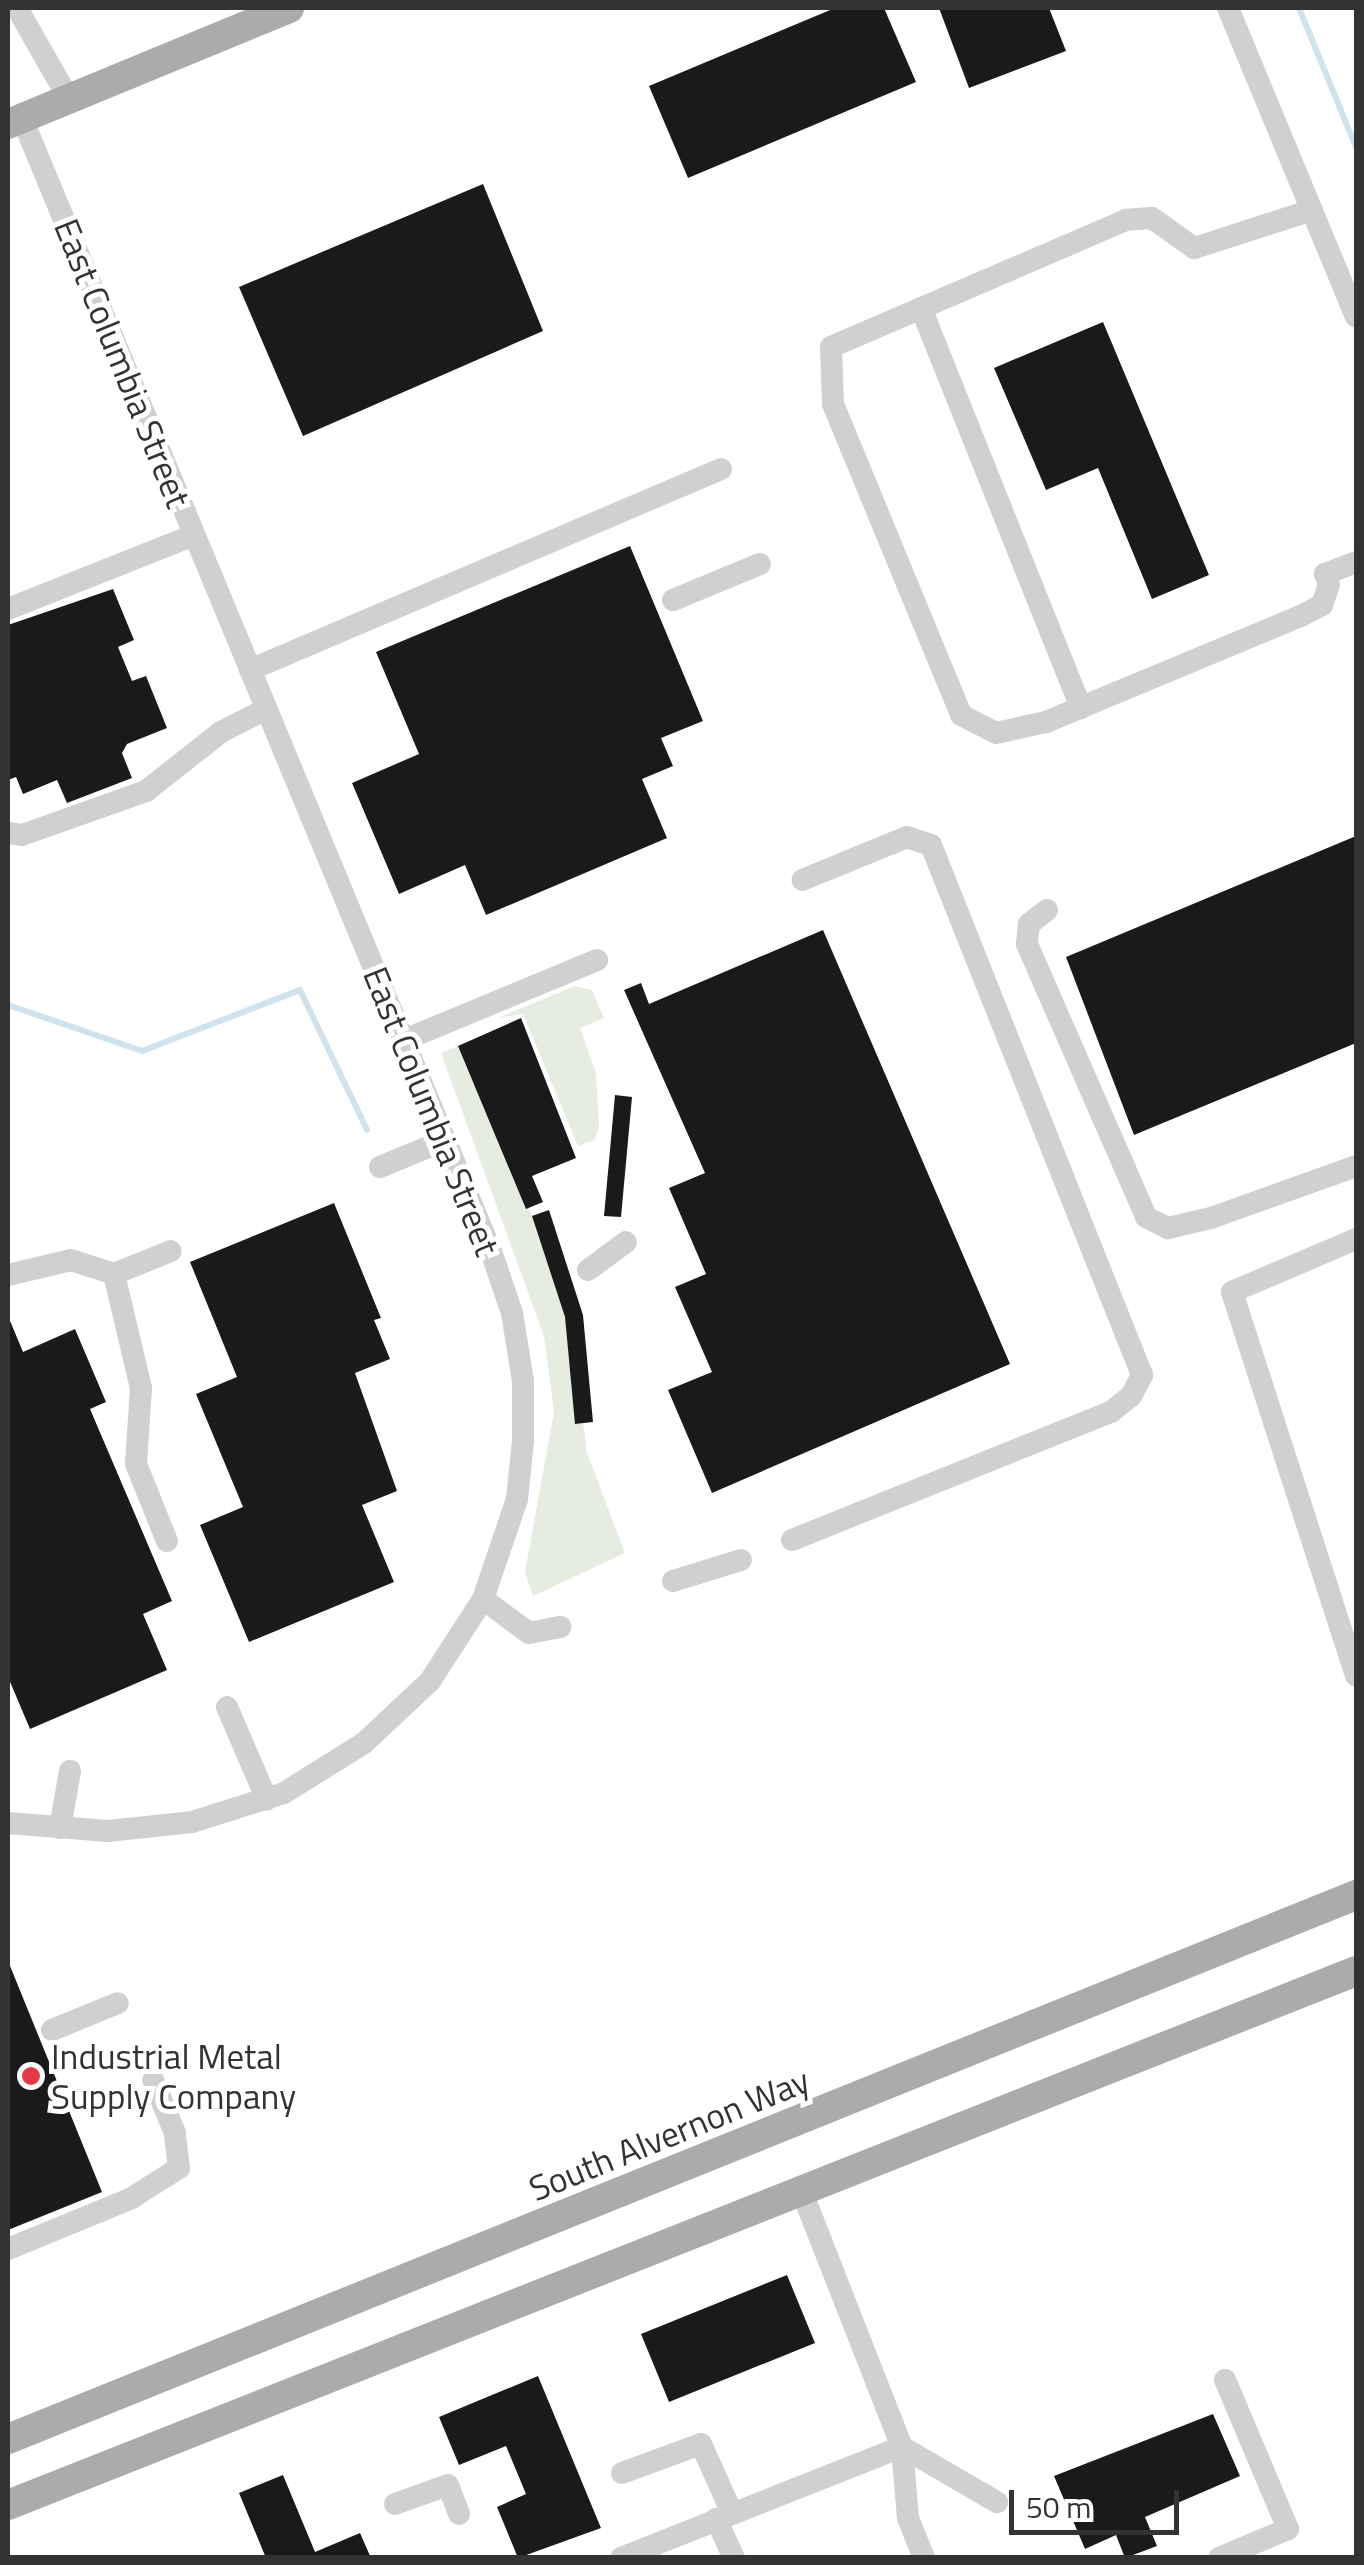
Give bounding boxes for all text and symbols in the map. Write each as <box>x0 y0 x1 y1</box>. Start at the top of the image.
street label: East Columbia Street <box>46 212 200 514</box>
street label: East Columbia Street <box>355 960 509 1262</box>
place label: Industrial Metal Supply Company <box>51 2035 296 2117</box>
street label: South Alvernon Way <box>523 2059 815 2209</box>
marker: Industrial Metal Supply Company <box>20 2065 42 2087</box>
scale bar <box>1014 2470 1184 2532</box>
text: 50 m <box>1026 2484 1091 2530</box>

